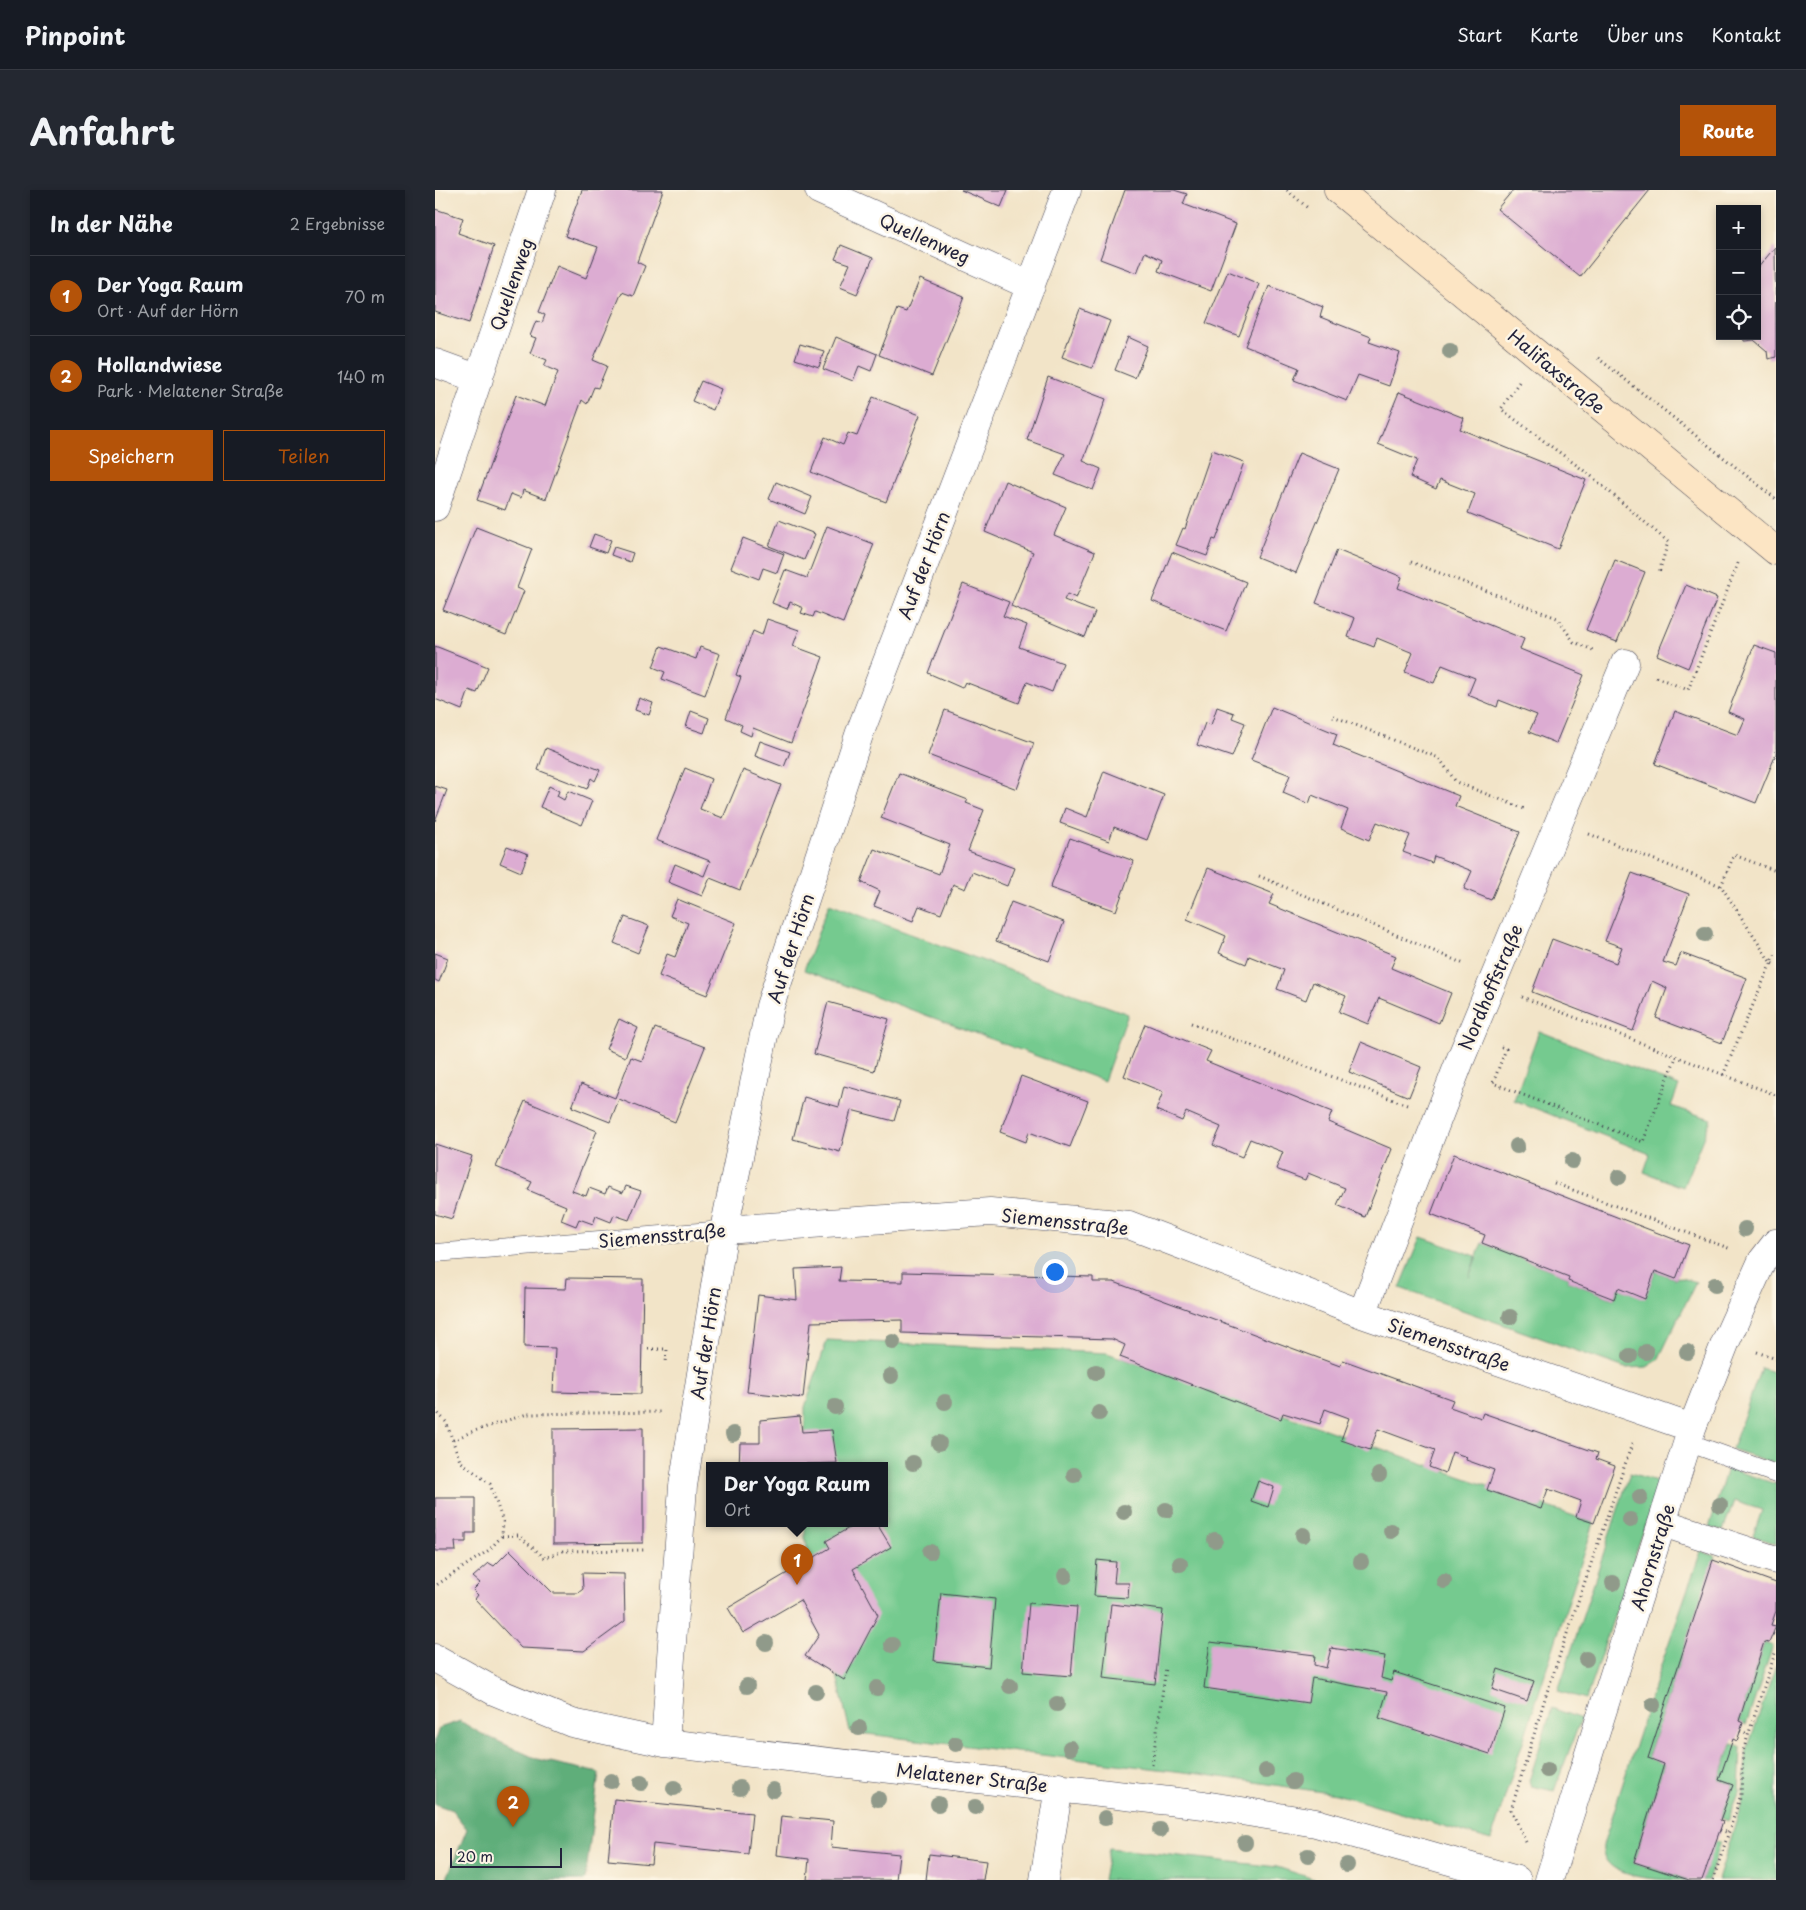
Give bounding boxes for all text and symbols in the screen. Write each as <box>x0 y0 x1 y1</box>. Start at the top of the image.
text: Pinpoint <box>25 17 126 53</box>
text: Start <box>1457 21 1502 48</box>
text: Karte <box>1530 21 1579 48</box>
text: Über uns <box>1607 21 1683 48</box>
text: Kontakt <box>1711 21 1781 48</box>
text: Anfahrt <box>30 104 175 157</box>
button: Route <box>1680 105 1776 156</box>
map controls <box>1716 205 1761 340</box>
button: + <box>1716 205 1761 250</box>
street label: Quellenweg <box>875 206 975 270</box>
text: In der Nähe <box>50 207 172 239</box>
text: 2 Ergebnisse <box>290 211 385 235</box>
street label: Quellenweg <box>482 234 540 334</box>
button: − <box>1716 250 1761 295</box>
text: Der Yoga Raum <box>97 270 243 298</box>
text: 1 <box>62 284 70 308</box>
text: 70 m <box>345 284 385 308</box>
button: locate <box>1716 295 1761 340</box>
text: Ort · Auf der Hörn <box>97 298 239 322</box>
street label: Halifaxstraße <box>1502 322 1612 420</box>
text: Hollandwiese <box>97 350 222 378</box>
text: 2 <box>60 364 72 388</box>
text: 140 m <box>337 364 385 388</box>
text: Park · Melatener Straße <box>97 378 283 402</box>
button: Speichern <box>50 430 213 481</box>
button: Teilen <box>223 430 385 481</box>
street label: Auf der Hörn <box>890 507 956 623</box>
street label: Auf der Hörn <box>760 890 820 1006</box>
street label: Nordhoffstraße <box>1451 920 1529 1054</box>
street label: Siemensstraße <box>1000 1201 1130 1241</box>
street label: Siemensstraße <box>597 1216 727 1254</box>
your location <box>1042 1259 1068 1285</box>
street label: Auf der Hörn <box>683 1285 727 1401</box>
street label: Siemensstraße <box>1384 1310 1514 1378</box>
popup <box>706 1462 888 1527</box>
text: Der Yoga Raum <box>724 1469 870 1497</box>
text: Ort <box>724 1497 750 1521</box>
street label: Ahornstraße <box>1623 1500 1681 1614</box>
pin: 1 <box>781 1544 813 1585</box>
street label: Melatener Straße <box>895 1756 1049 1798</box>
pin: 2 <box>497 1786 529 1827</box>
scale bar <box>450 1845 563 1868</box>
text: 20 m <box>457 1846 493 1867</box>

